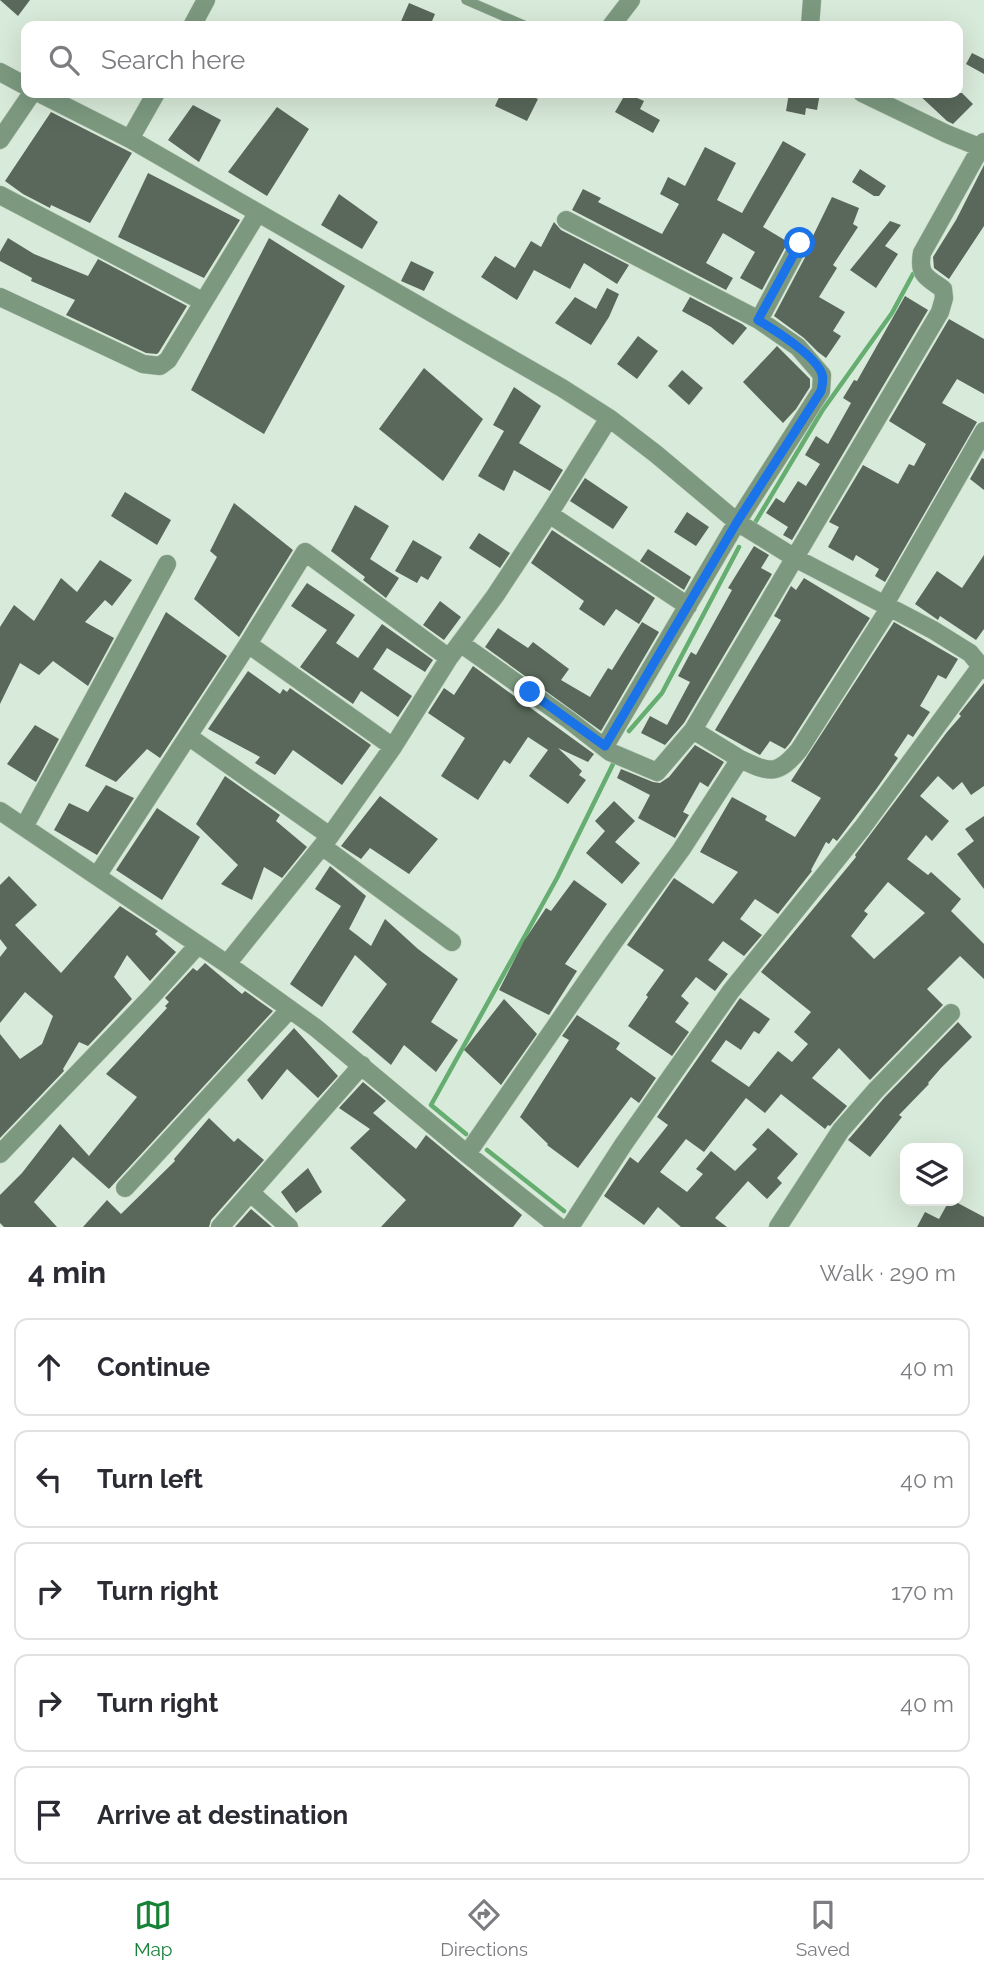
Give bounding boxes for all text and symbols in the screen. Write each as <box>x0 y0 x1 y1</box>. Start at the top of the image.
search box <box>21 21 963 98</box>
icon: search <box>45 41 83 79</box>
text: Search here <box>101 45 245 75</box>
route start <box>784 227 815 258</box>
route end <box>514 676 545 707</box>
map controls <box>900 1143 963 1206</box>
button: layers <box>900 1143 963 1206</box>
text: 4 min <box>28 1255 106 1290</box>
text: Walk · 290 m <box>820 1259 956 1286</box>
icon: ahead <box>30 1348 68 1386</box>
text: Continue <box>97 1352 210 1382</box>
text: 40 m <box>900 1354 954 1381</box>
icon: left <box>30 1460 68 1498</box>
text: Turn left <box>97 1464 203 1494</box>
text: 40 m <box>900 1466 954 1493</box>
icon: right <box>30 1572 68 1610</box>
text: Turn right <box>97 1576 218 1606</box>
text: 170 m <box>891 1578 954 1605</box>
icon: right <box>30 1684 68 1722</box>
text: Turn right <box>97 1688 218 1718</box>
text: 40 m <box>900 1690 954 1717</box>
icon: arrive <box>30 1796 68 1834</box>
text: Arrive at destination <box>97 1800 348 1830</box>
tab: Map <box>134 1896 173 1960</box>
tab: Directions <box>440 1896 528 1960</box>
tab: Saved <box>796 1896 850 1960</box>

